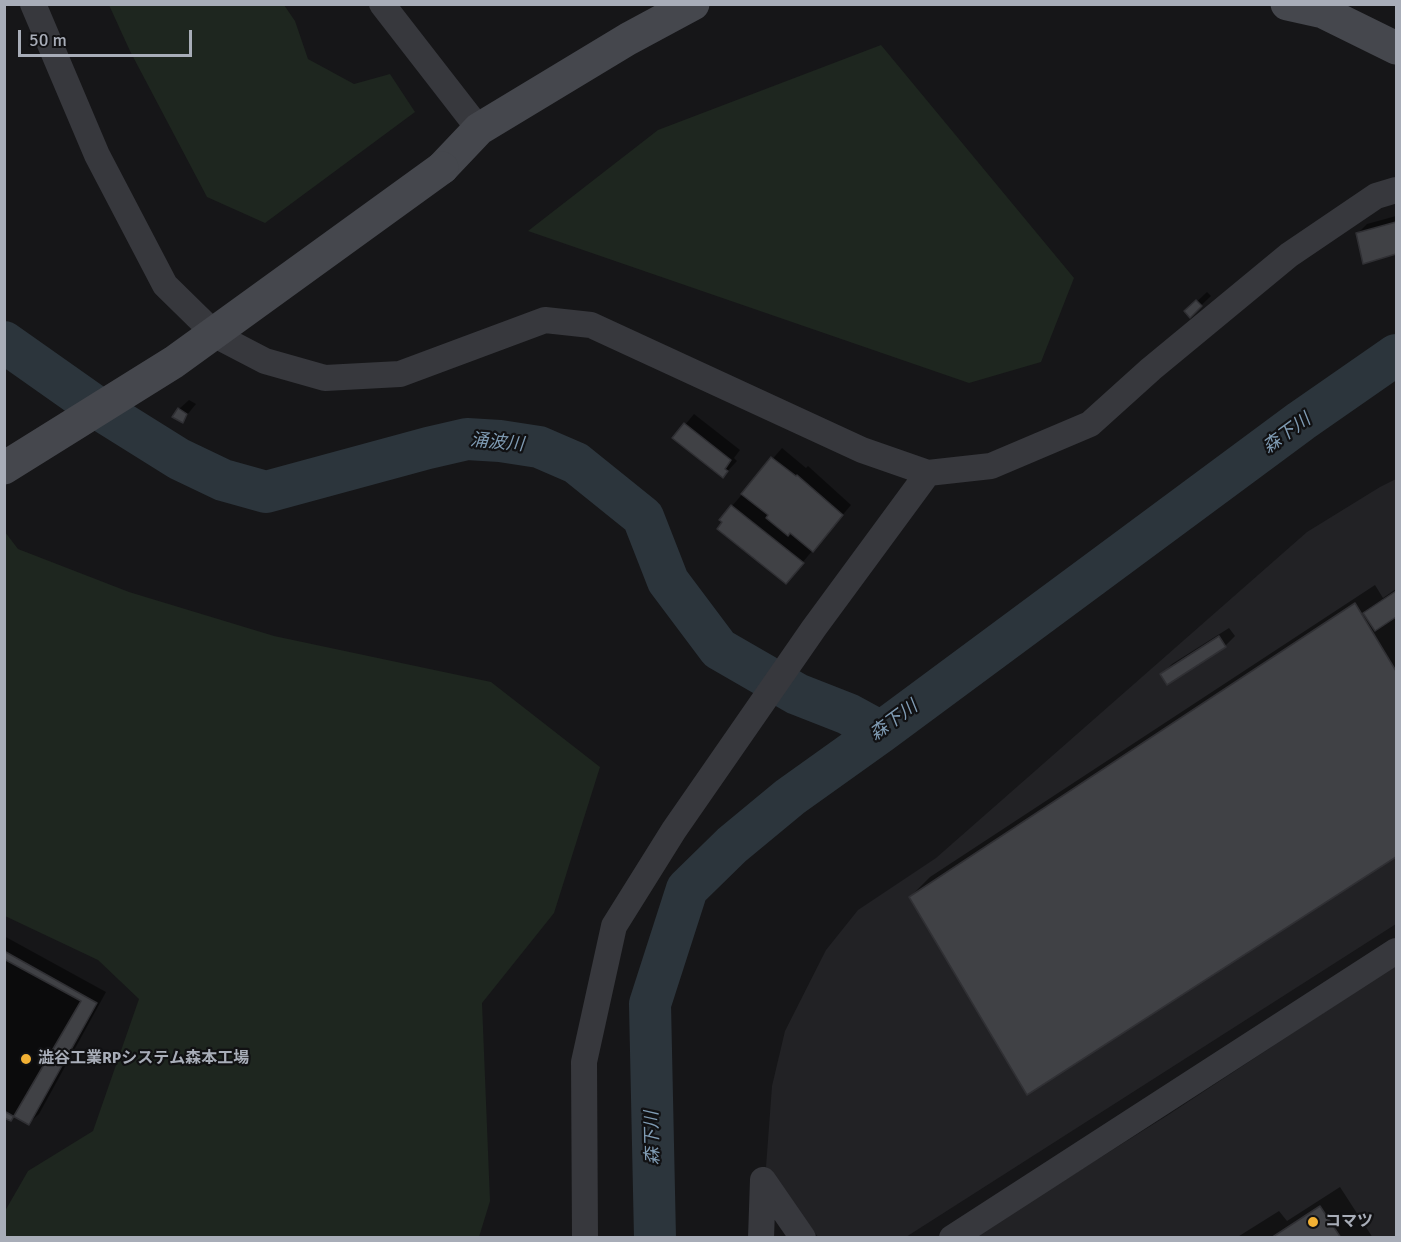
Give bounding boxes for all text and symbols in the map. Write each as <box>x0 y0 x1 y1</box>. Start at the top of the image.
scale bar <box>21 18 195 56</box>
text: 50 m <box>29 29 67 51</box>
water label: 森下川 <box>1259 409 1315 459</box>
water label: 涌波川 <box>469 430 525 456</box>
water label: 森下川 <box>866 696 922 746</box>
place label: 澁谷工業RPシステム森本工場 <box>38 1049 249 1069</box>
marker: 澁谷工業RPシステム森本工場 <box>19 1052 33 1066</box>
water label: 森下川 <box>642 1111 664 1165</box>
place label: コマツ <box>1325 1212 1373 1232</box>
marker: コマツ <box>1306 1215 1320 1229</box>

